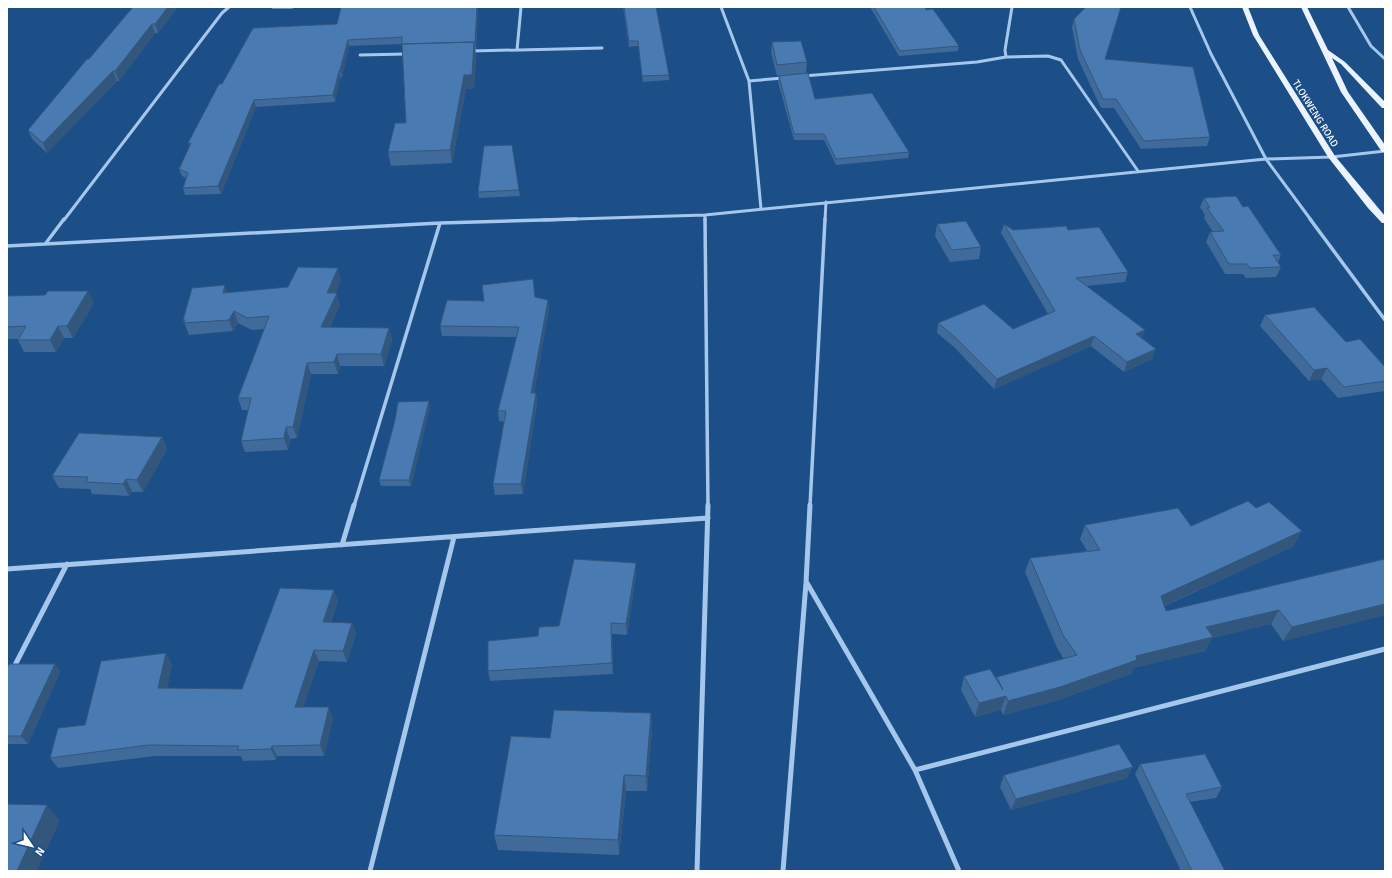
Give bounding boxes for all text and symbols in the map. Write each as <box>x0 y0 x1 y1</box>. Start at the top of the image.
street label: TLOKWENG ROAD <box>1290 78 1341 149</box>
north arrow <box>12 826 52 866</box>
text: N <box>32 845 47 858</box>

